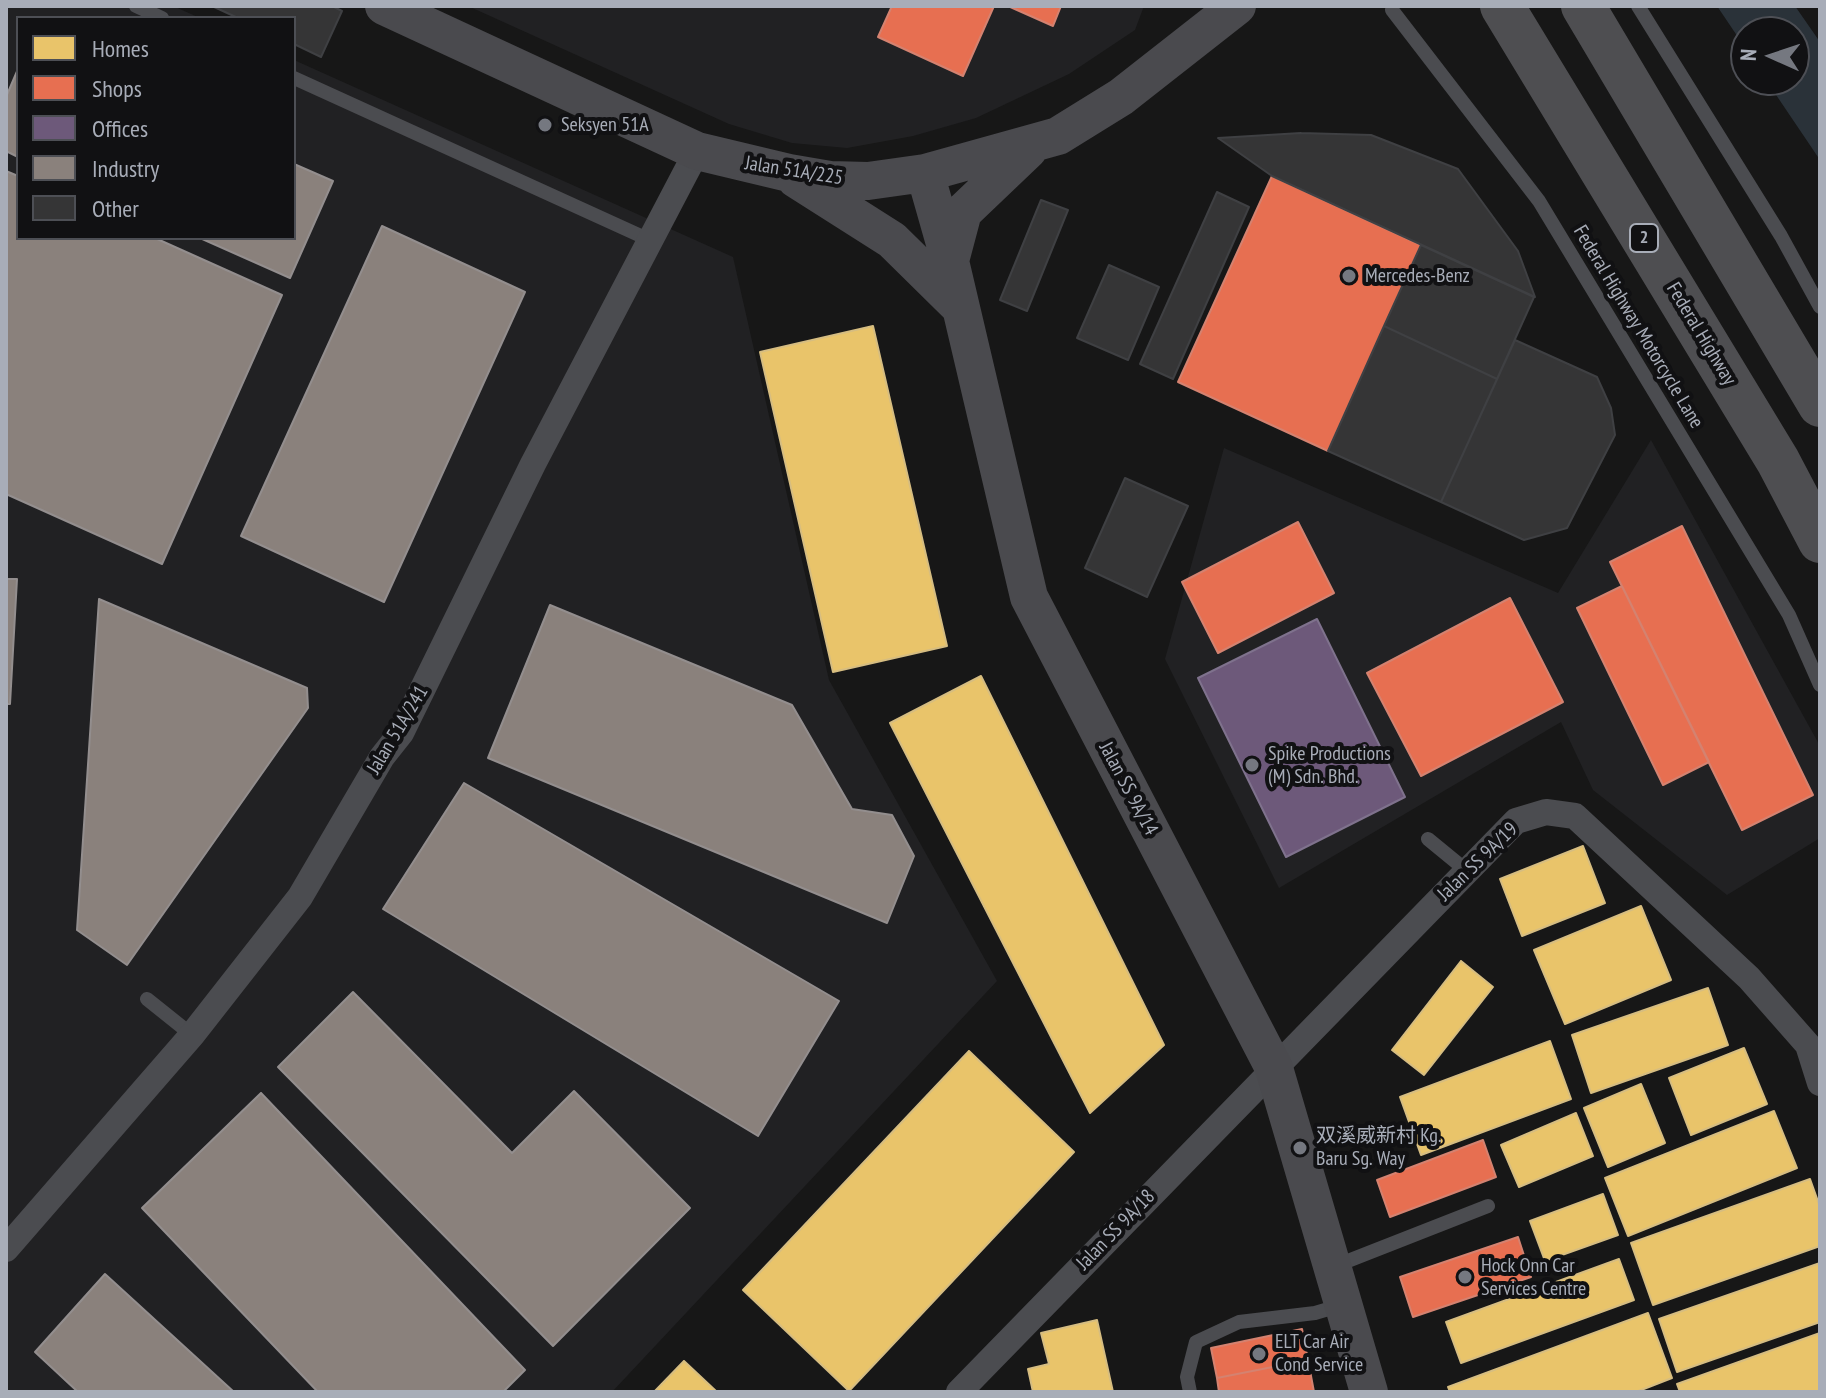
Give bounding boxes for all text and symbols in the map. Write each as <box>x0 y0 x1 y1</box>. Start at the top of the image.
legend <box>16 16 296 240</box>
north arrow <box>1730 16 1810 96</box>
text: Homes <box>92 33 149 64</box>
text: N <box>1734 48 1762 62</box>
text: Shops <box>92 73 142 104</box>
text: Offices <box>92 113 148 144</box>
place label: Seksyen 51A <box>561 113 649 137</box>
marker: Seksyen 51A <box>536 116 554 134</box>
street label: Jalan 51A/225 <box>743 151 845 191</box>
text: Industry <box>92 153 159 184</box>
text: Other <box>92 193 139 224</box>
street label: Federal Highway Motorcycle Lane <box>1568 221 1708 433</box>
road number: 2 <box>1630 224 1658 252</box>
place label: Mercedes-Benz <box>1365 264 1470 288</box>
marker: Mercedes-Benz <box>1340 267 1358 285</box>
street label: Federal Highway <box>1661 278 1741 390</box>
street label: Jalan 51A/241 <box>362 681 434 779</box>
street label: Jalan SS 9A/14 <box>1093 738 1163 840</box>
place label: Spike Productions (M) Sdn. Bhd. <box>1268 742 1391 789</box>
marker: Spike Productions (M) Sdn. Bhd. <box>1243 756 1261 774</box>
street label: Jalan SS 9A/19 <box>1433 818 1523 906</box>
place label: 双溪威新村 Kg. Baru Sg. Way <box>1316 1124 1442 1171</box>
marker: 双溪威新村 Kg. Baru Sg. Way <box>1291 1139 1309 1157</box>
street label: Jalan SS 9A/18 <box>1072 1185 1160 1275</box>
place label: Hock Onn Car Services Centre <box>1481 1254 1586 1301</box>
marker: Hock Onn Car Services Centre <box>1456 1268 1474 1286</box>
place label: ELT Car Air Cond Service <box>1275 1330 1363 1377</box>
marker: ELT Car Air Cond Service <box>1250 1345 1268 1363</box>

